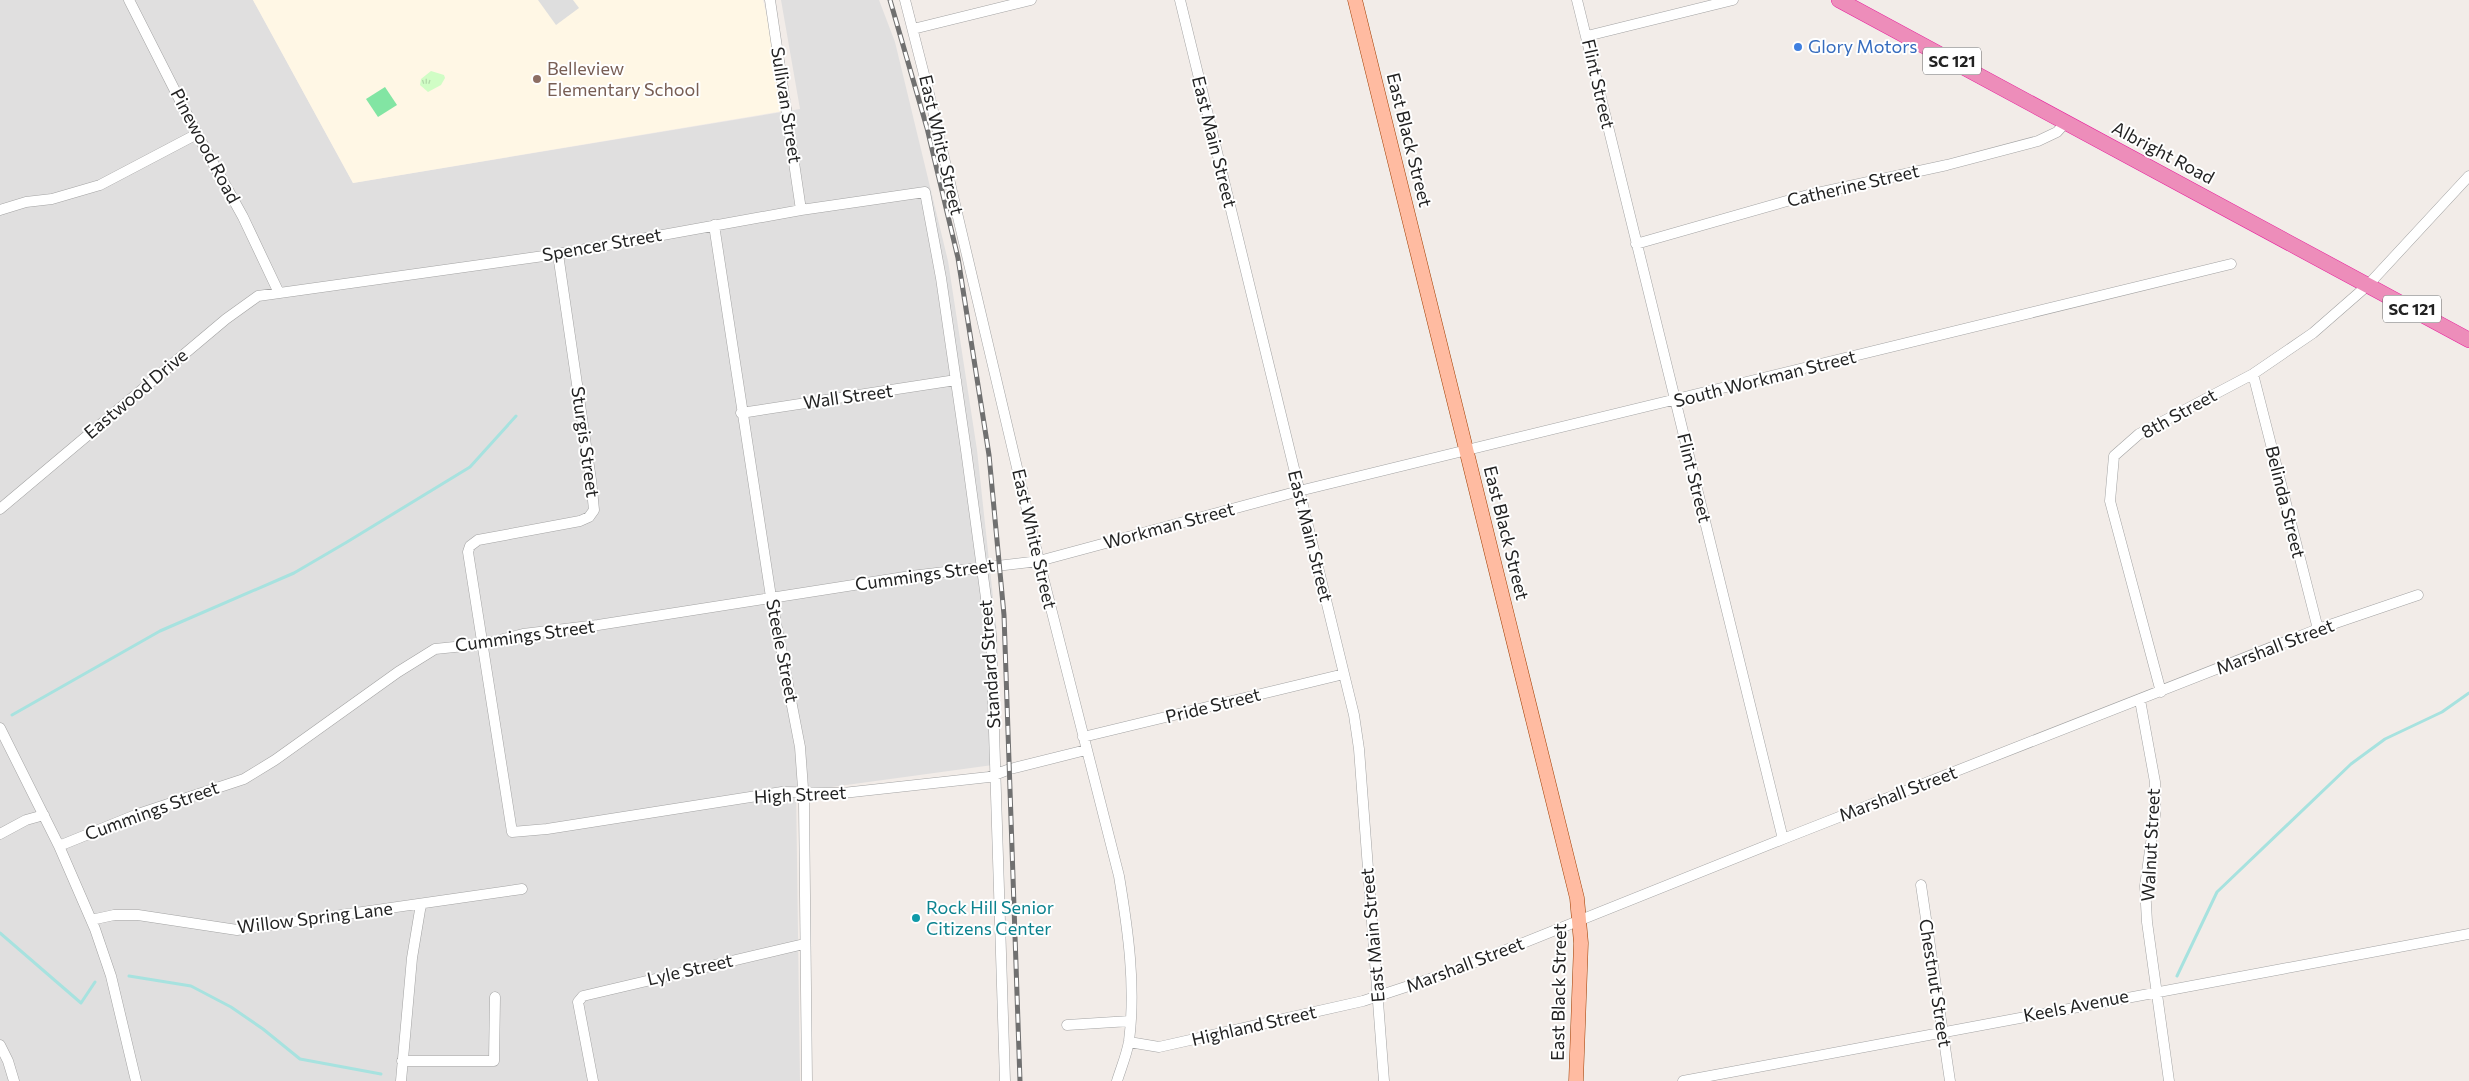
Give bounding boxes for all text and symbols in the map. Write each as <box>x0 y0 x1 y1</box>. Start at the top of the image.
place label: Glory Motors <box>1808 35 1917 57</box>
street label: Flint Street <box>1578 37 1620 131</box>
marker: Glory Motors <box>1792 41 1804 53</box>
street label: Sullivan Street <box>767 45 807 165</box>
road number: SC 121 <box>1923 48 1981 74</box>
place label: Belleview Elementary School <box>547 57 700 100</box>
street label: East Black Street <box>1383 70 1437 209</box>
street label: East White Street <box>915 72 969 217</box>
marker: Belleview Elementary School <box>531 73 543 85</box>
street label: East Main Street <box>1188 74 1242 210</box>
street label: Pinewood Road <box>166 84 245 207</box>
street label: Albright Road <box>2109 116 2218 188</box>
street label: Catherine Street <box>1785 159 1921 211</box>
street label: Spencer Street <box>540 223 663 265</box>
road number: SC 121 <box>2383 296 2441 322</box>
street label: Eastwood Drive <box>79 343 192 443</box>
street label: South Workman Street <box>1671 345 1858 411</box>
street label: Wall Street <box>802 379 894 413</box>
street label: 8th Street <box>2137 383 2220 443</box>
street label: Sturgis Street <box>567 385 605 499</box>
street label: Flint Street <box>1673 431 1717 525</box>
street label: Belinda Street <box>2261 443 2311 560</box>
street label: East Black Street <box>1480 463 1534 602</box>
street label: East White Street <box>1008 466 1062 611</box>
street label: East Main Street <box>1284 468 1338 604</box>
street label: Workman Street <box>1101 497 1237 553</box>
street label: Cummings Street <box>854 553 996 595</box>
street label: Steele Street <box>762 597 804 704</box>
street label: Standard Street <box>974 599 1004 729</box>
street label: Marshall Street <box>2212 613 2337 679</box>
street label: Cummings Street <box>454 614 596 656</box>
street label: Pride Street <box>1163 683 1263 727</box>
street label: Marshall Street <box>1835 760 1960 826</box>
street label: Cummings Street <box>82 776 222 845</box>
street label: High Street <box>753 781 847 807</box>
street label: Walnut Street <box>2136 788 2164 902</box>
street label: East Main Street <box>1355 867 1389 1003</box>
place label: Rock Hill Senior Citizens Center <box>926 896 1054 939</box>
street label: Willow Spring Lane <box>236 897 394 937</box>
marker: Rock Hill Senior Citizens Center <box>910 912 922 924</box>
street label: Chestnut Street <box>1915 917 1957 1049</box>
street label: East Black Street <box>1546 923 1570 1061</box>
street label: Marshall Street <box>1402 931 1527 997</box>
street label: Lyle Street <box>645 948 735 990</box>
street label: Keels Avenue <box>2021 984 2130 1026</box>
street label: Highland Street <box>1189 1000 1318 1050</box>

